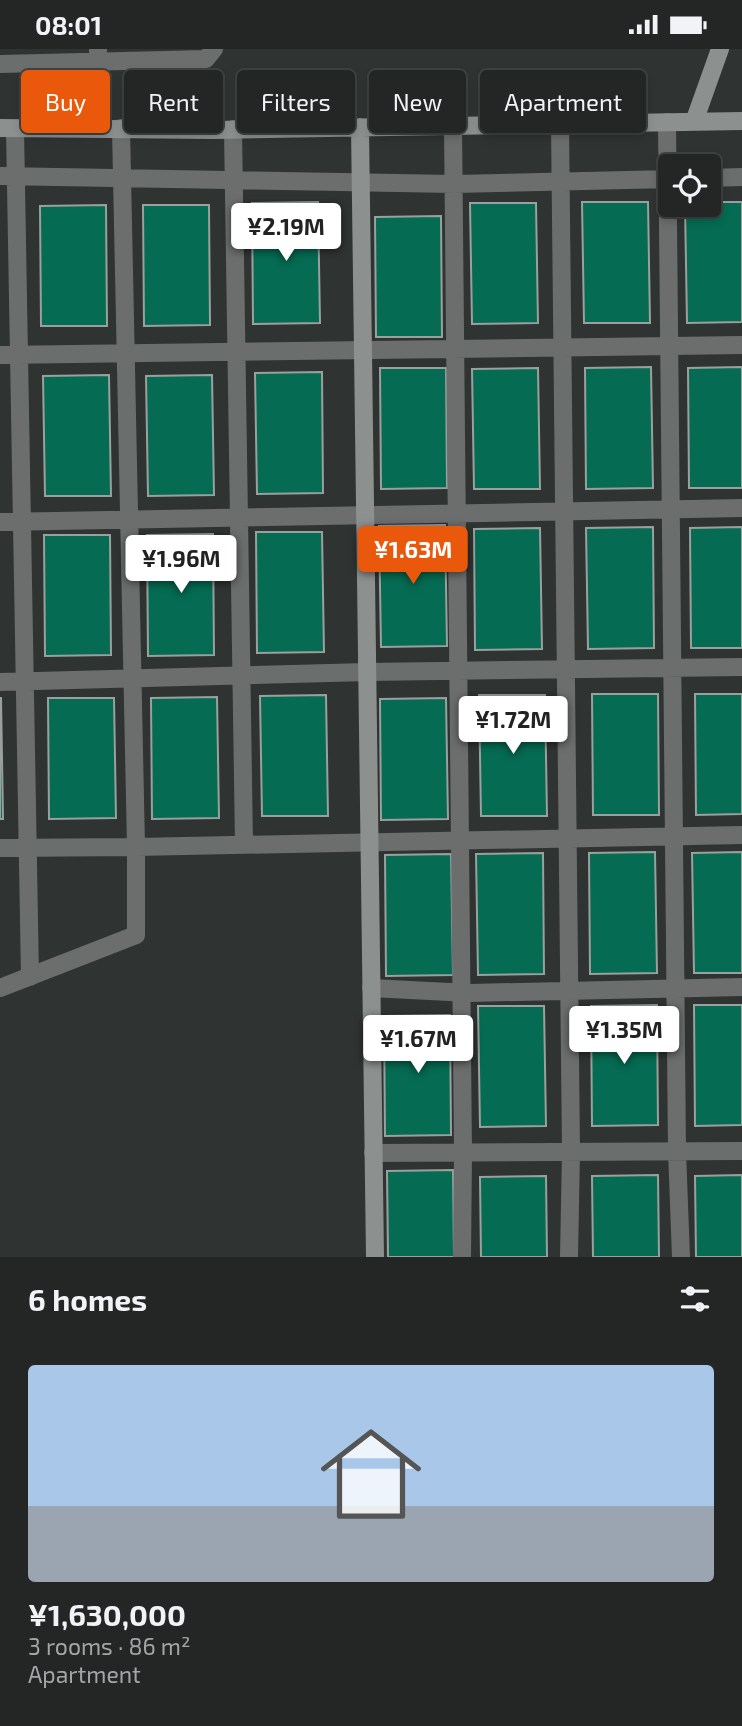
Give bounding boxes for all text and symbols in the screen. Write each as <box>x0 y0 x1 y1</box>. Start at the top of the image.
text: 08:01 <box>35 9 102 40</box>
chip: Buy <box>21 70 110 133</box>
chip: Rent <box>124 70 223 133</box>
chip: Filters <box>237 70 355 133</box>
chip: New <box>369 70 466 133</box>
chip: Apartment <box>480 70 646 133</box>
map controls <box>658 154 721 217</box>
button: locate <box>658 154 721 217</box>
pin: ¥2.19M <box>229 203 343 263</box>
text: ¥2.19M <box>247 212 325 240</box>
pin: ¥1.63M <box>356 526 470 586</box>
pin: ¥1.96M <box>124 535 238 595</box>
text: ¥1.63M <box>374 535 452 563</box>
text: ¥1.96M <box>141 544 221 572</box>
pin: ¥1.72M <box>456 697 570 756</box>
text: ¥1.72M <box>475 705 551 733</box>
pin: ¥1.35M <box>567 1007 681 1066</box>
text: ¥1.35M <box>585 1015 663 1043</box>
pin: ¥1.67M <box>361 1016 475 1075</box>
text: ¥1.67M <box>379 1024 457 1052</box>
icon: filters <box>676 1280 714 1318</box>
text: 6 homes <box>28 1281 147 1317</box>
icon: home <box>308 1411 434 1537</box>
text: ¥1,630,000 <box>28 1596 186 1632</box>
text: 3 rooms · 86 m² <box>28 1632 190 1660</box>
text: Apartment <box>28 1660 141 1688</box>

